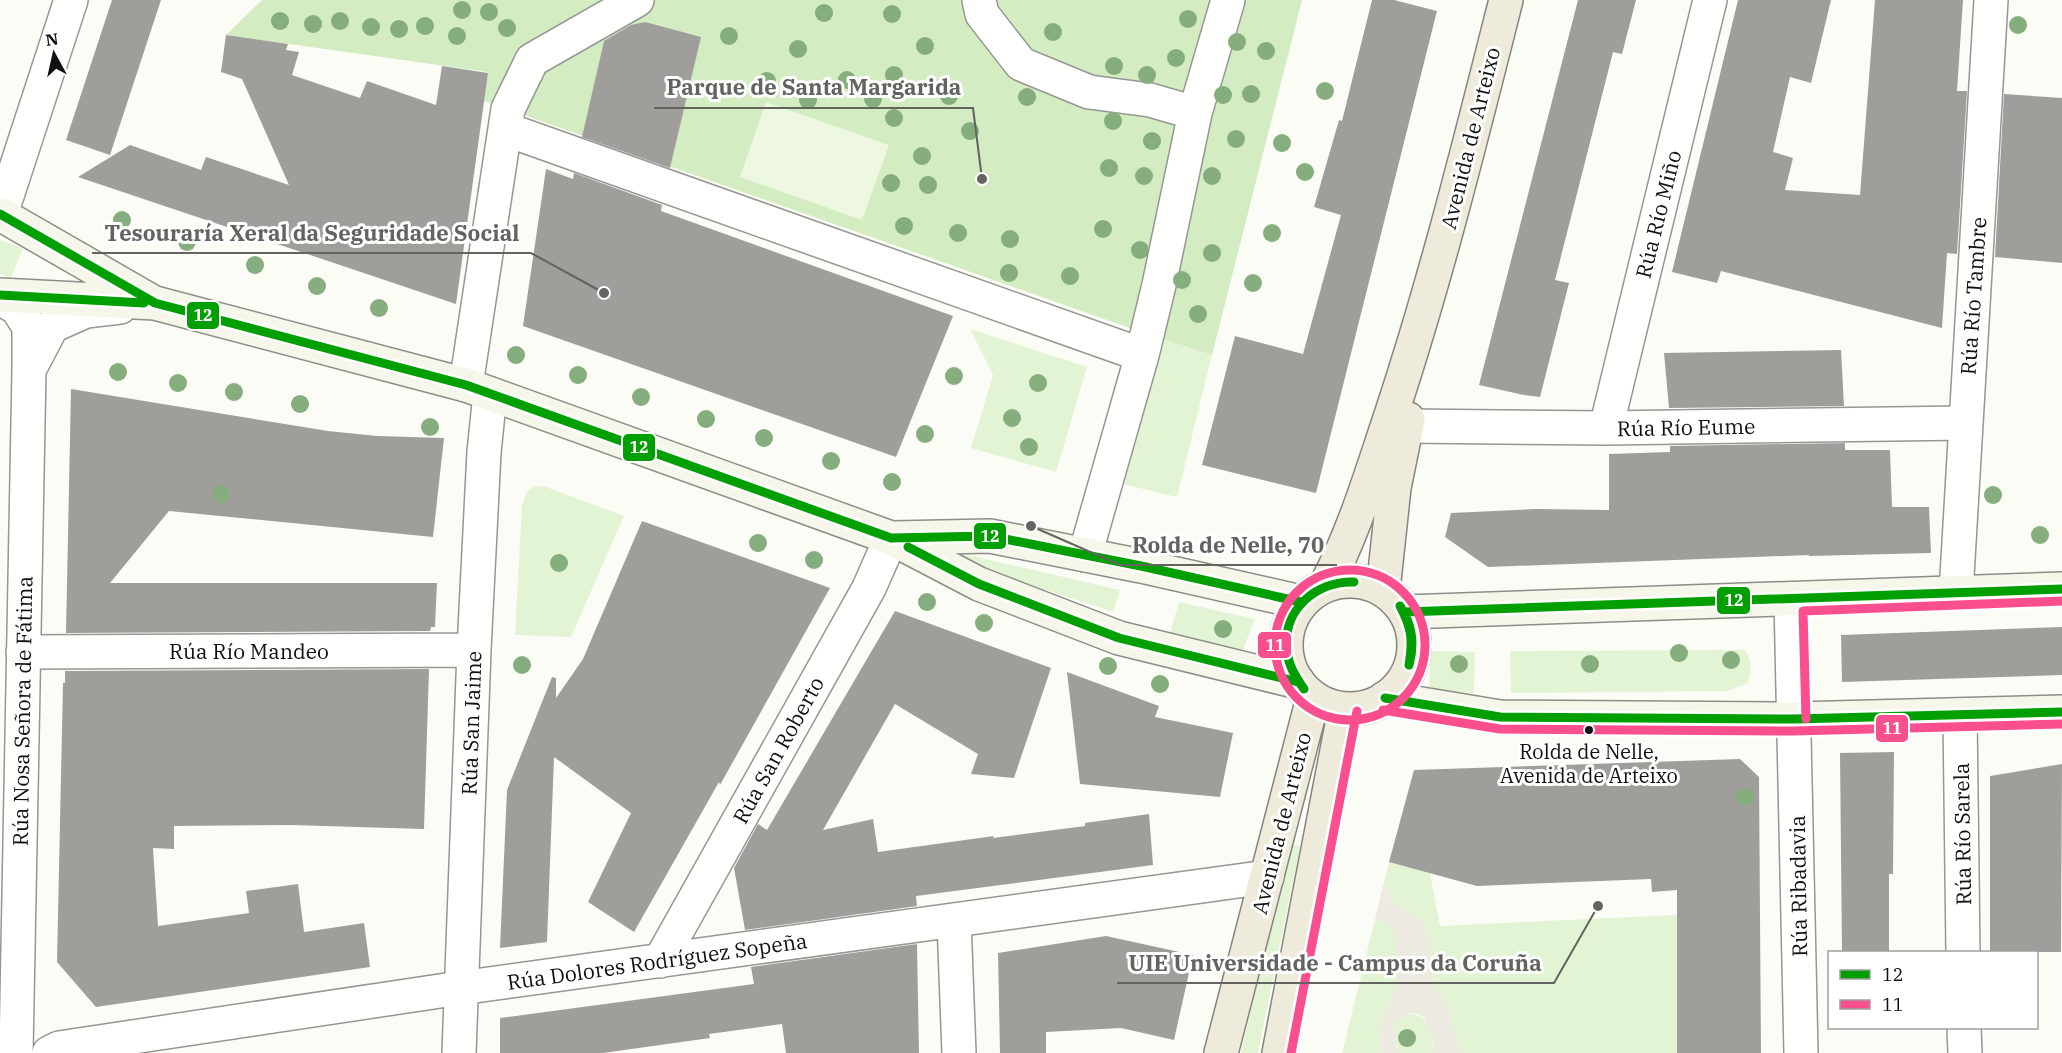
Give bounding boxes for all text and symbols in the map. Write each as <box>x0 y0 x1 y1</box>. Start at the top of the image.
north arrow <box>24 24 84 84</box>
text: N <box>44 28 60 50</box>
street label: Avenida de Arteixo <box>1434 44 1506 232</box>
callout: Parque de Santa Margarida <box>654 68 973 108</box>
text: Parque de Santa Margarida <box>667 72 961 101</box>
street label: Rúa Río Miño <box>1629 147 1687 281</box>
callout: Tesouraría Xeral da Seguridade Social <box>92 213 531 253</box>
street label: Rúa Río Tambre <box>1954 216 1992 376</box>
text: Tesouraría Xeral da Seguridade Social <box>105 218 519 247</box>
line badge: 12 <box>186 301 220 330</box>
text: 12 <box>193 305 213 325</box>
street label: Rúa Río Eume <box>1617 412 1755 442</box>
line badge: 12 <box>622 433 656 462</box>
text: 12 <box>629 437 649 457</box>
line badge: 12 <box>973 522 1007 550</box>
callout: Rolda de Nelle, 70 <box>1120 525 1337 565</box>
text: 12 <box>980 526 1000 546</box>
text: Rolda de Nelle, 70 <box>1132 530 1324 559</box>
street label: Rúa Nosa Señora de Fátima <box>6 576 38 846</box>
line badge: 12 <box>1716 586 1751 615</box>
text: 12 <box>1724 590 1744 610</box>
line badge: 11 <box>1257 631 1292 659</box>
text: 11 <box>1265 635 1285 655</box>
street label: Rúa Río Mandeo <box>169 637 329 665</box>
street label: Rúa San Jaime <box>454 650 488 796</box>
street label: Rúa San Roberto <box>726 672 830 828</box>
line badge: 11 <box>1875 714 1909 743</box>
text: 11 <box>1882 718 1902 738</box>
marker: Rolda de Nelle, Avenida de Arteixo <box>1583 724 1595 736</box>
street label: Avenida de Arteixo <box>1245 729 1317 917</box>
place label: Rolda de Nelle, Avenida de Arteixo <box>1500 738 1678 789</box>
street label: Rúa Río Sarela <box>1947 762 1977 906</box>
street label: Rúa Ribadavia <box>1783 815 1813 957</box>
street label: Rúa Dolores Rodríguez Sopeña <box>505 926 809 996</box>
callout: UIE Universidade - Campus da Coruña <box>1117 943 1554 983</box>
text: UIE Universidade - Campus da Coruña <box>1128 948 1542 977</box>
legend <box>1828 951 2038 1029</box>
text: 12 <box>1882 963 1904 986</box>
text: 11 <box>1882 993 1904 1016</box>

